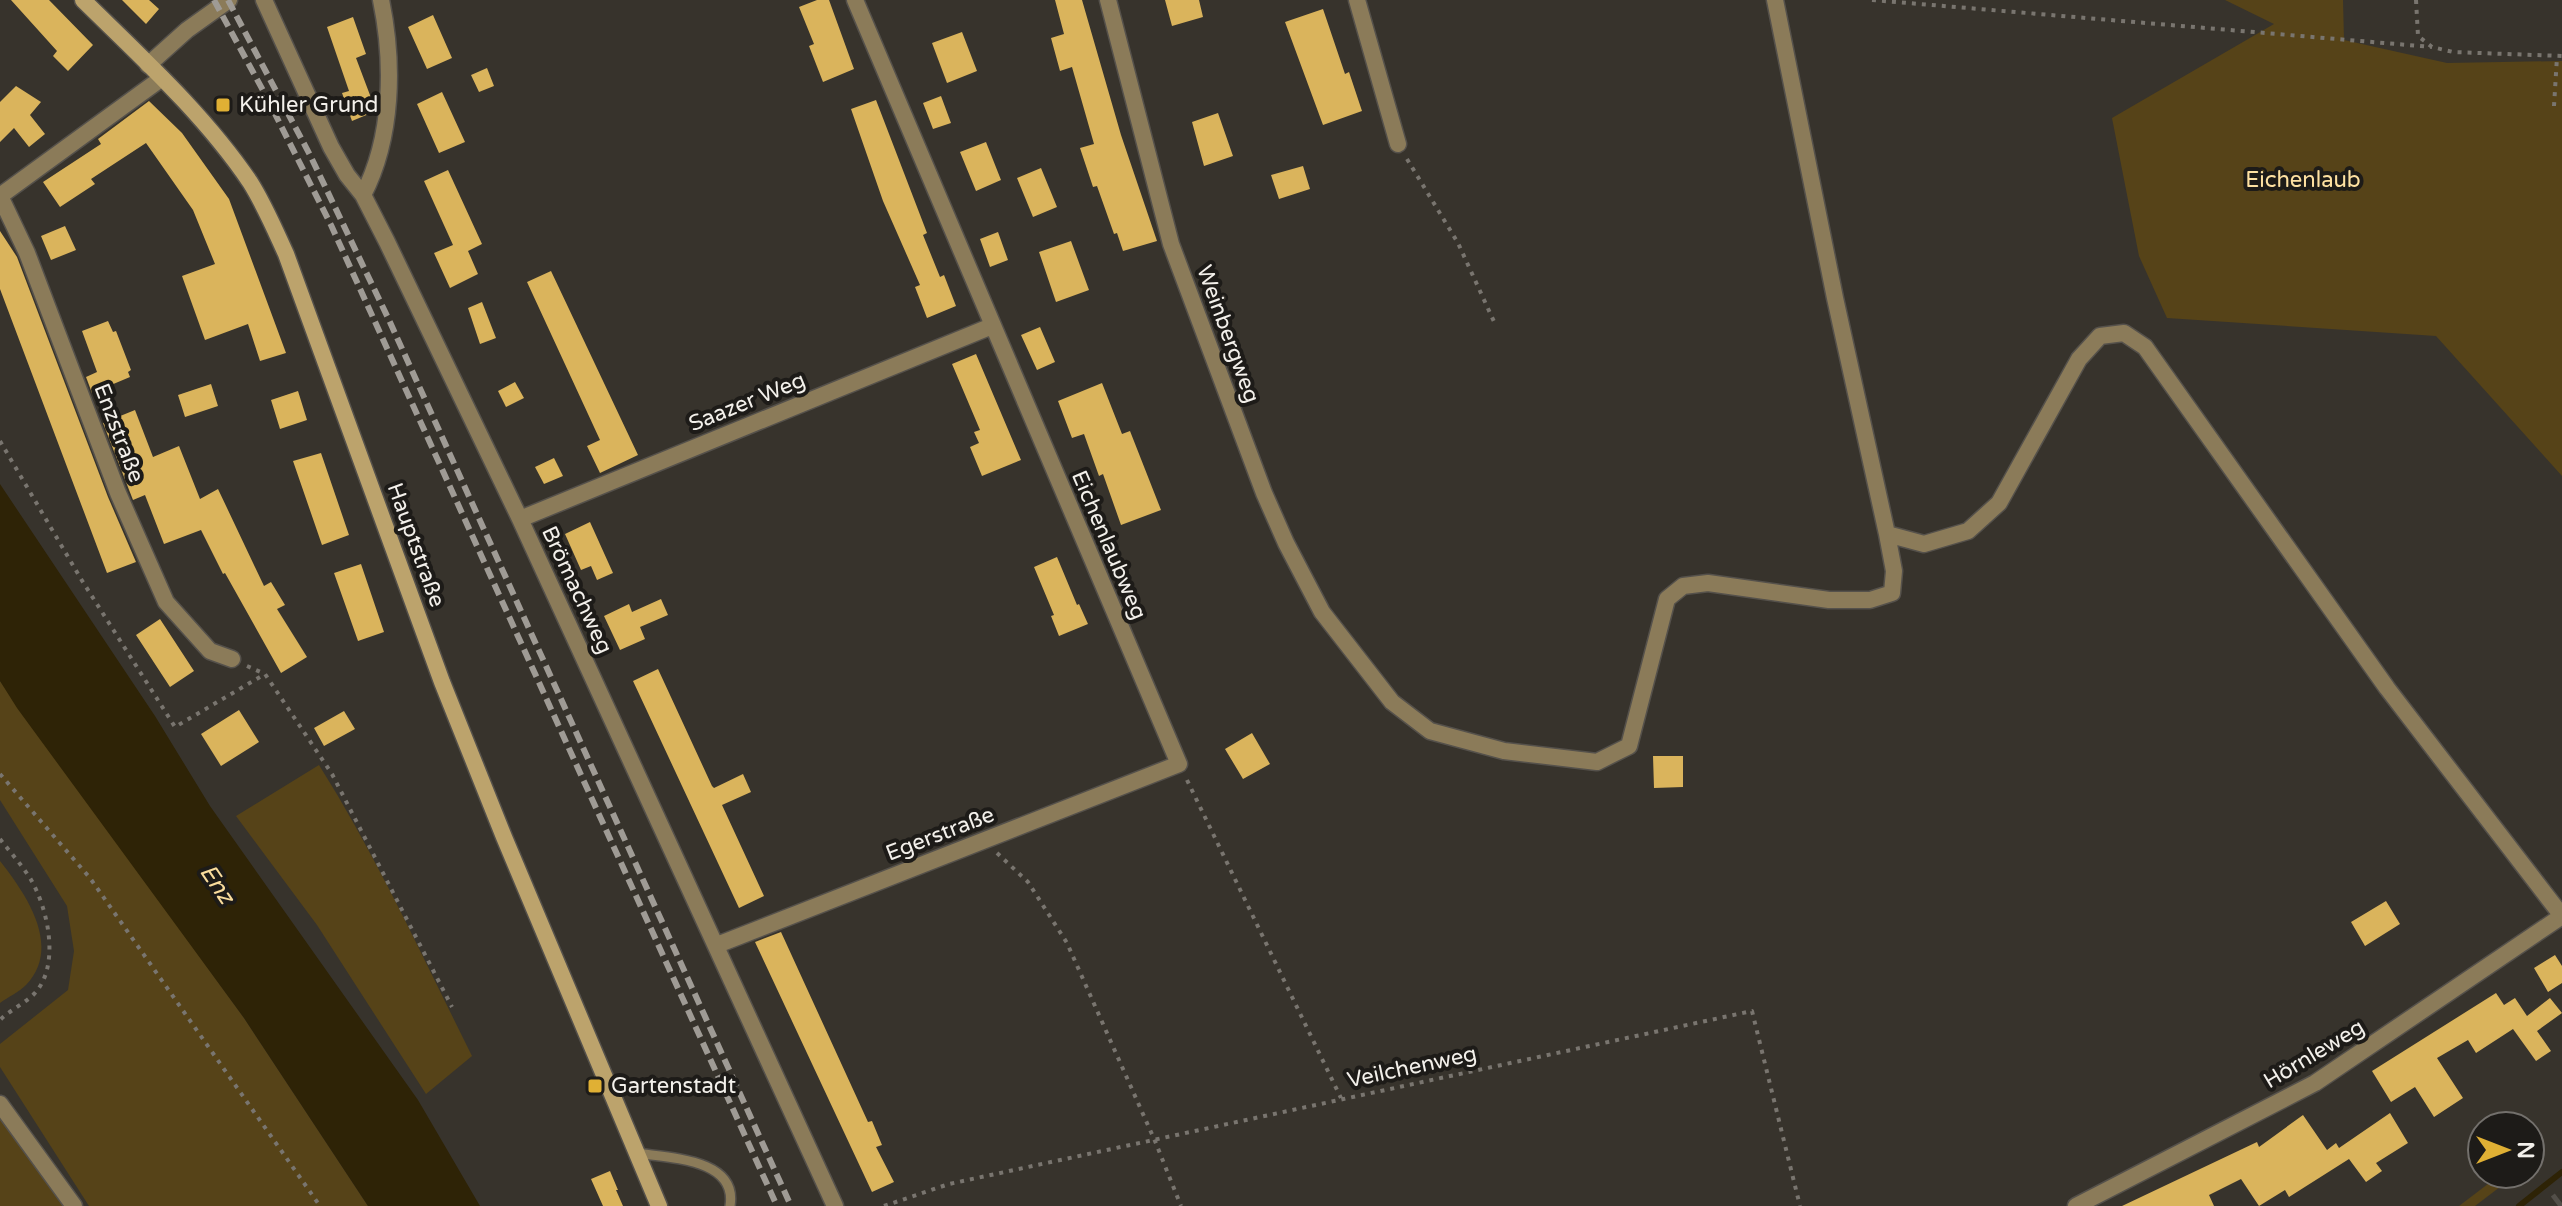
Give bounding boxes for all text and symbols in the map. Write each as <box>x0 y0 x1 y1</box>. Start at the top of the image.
place label: Kühler Grund <box>239 92 378 118</box>
marker: Kühler Grund <box>214 96 232 114</box>
park label: Eichenlaub <box>2245 167 2361 193</box>
street label: Weinbergweg <box>1191 262 1265 406</box>
street label: Saazer Weg <box>685 367 809 437</box>
street label: Enzstraße <box>88 380 150 486</box>
street label: Eichenlaubweg <box>1066 467 1152 623</box>
street label: Hauptstraße <box>382 479 450 611</box>
street label: Brömachweg <box>536 522 618 658</box>
street label: Egerstraße <box>882 801 998 867</box>
water label: Enz <box>193 859 242 911</box>
street label: Hörnleweg <box>2259 1014 2369 1094</box>
street label: Veilchenweg <box>1345 1041 1479 1093</box>
place label: Gartenstadt <box>611 1073 736 1099</box>
marker: Gartenstadt <box>586 1077 604 1095</box>
north arrow <box>2466 1110 2546 1190</box>
text: N <box>2512 1141 2538 1159</box>

